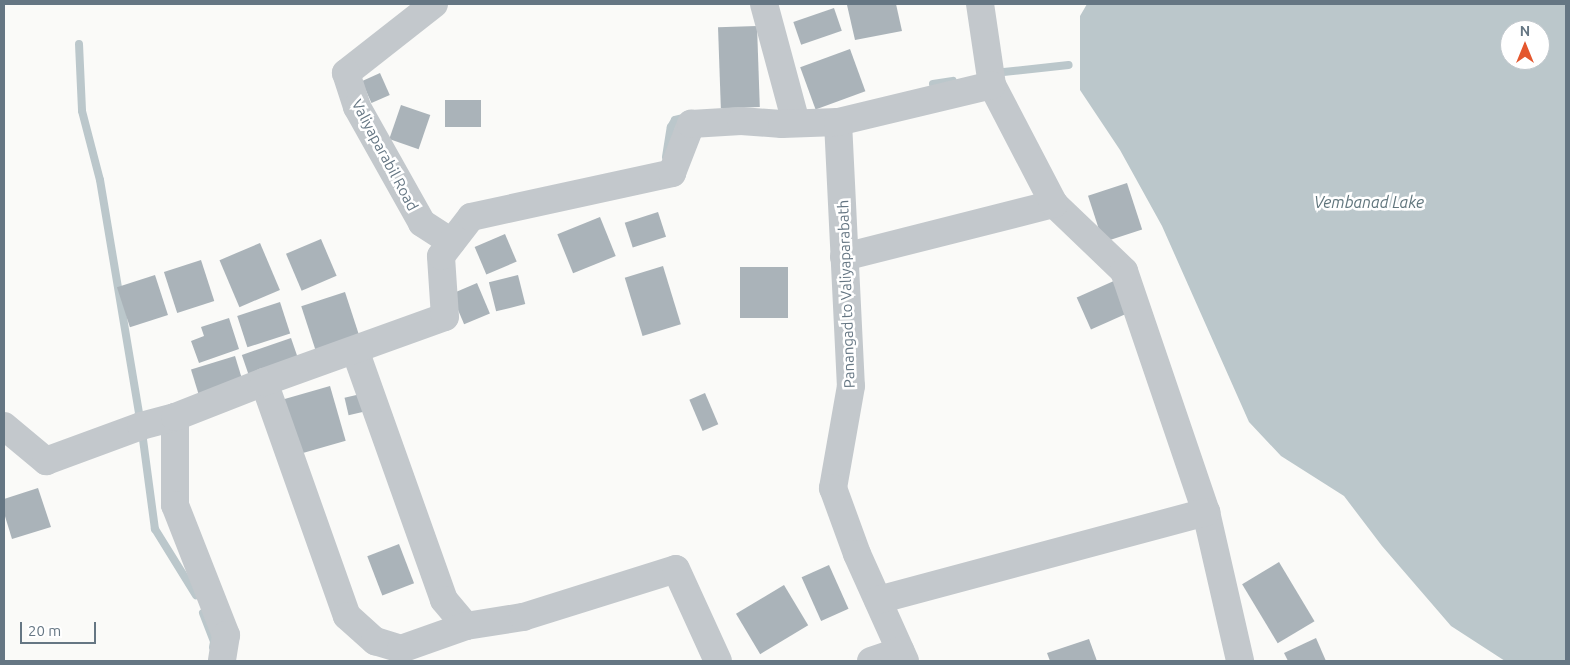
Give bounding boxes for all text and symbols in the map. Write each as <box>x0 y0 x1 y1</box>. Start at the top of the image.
north arrow <box>1500 20 1550 70</box>
text: N <box>1520 23 1530 39</box>
street label: Valiyaparabil Road <box>348 96 422 214</box>
water label: Vembanad Lake <box>1314 192 1424 212</box>
street label: Panangad to Valiyaparabath <box>834 200 858 388</box>
scale bar <box>22 612 99 644</box>
text: 20 m <box>28 622 61 639</box>

